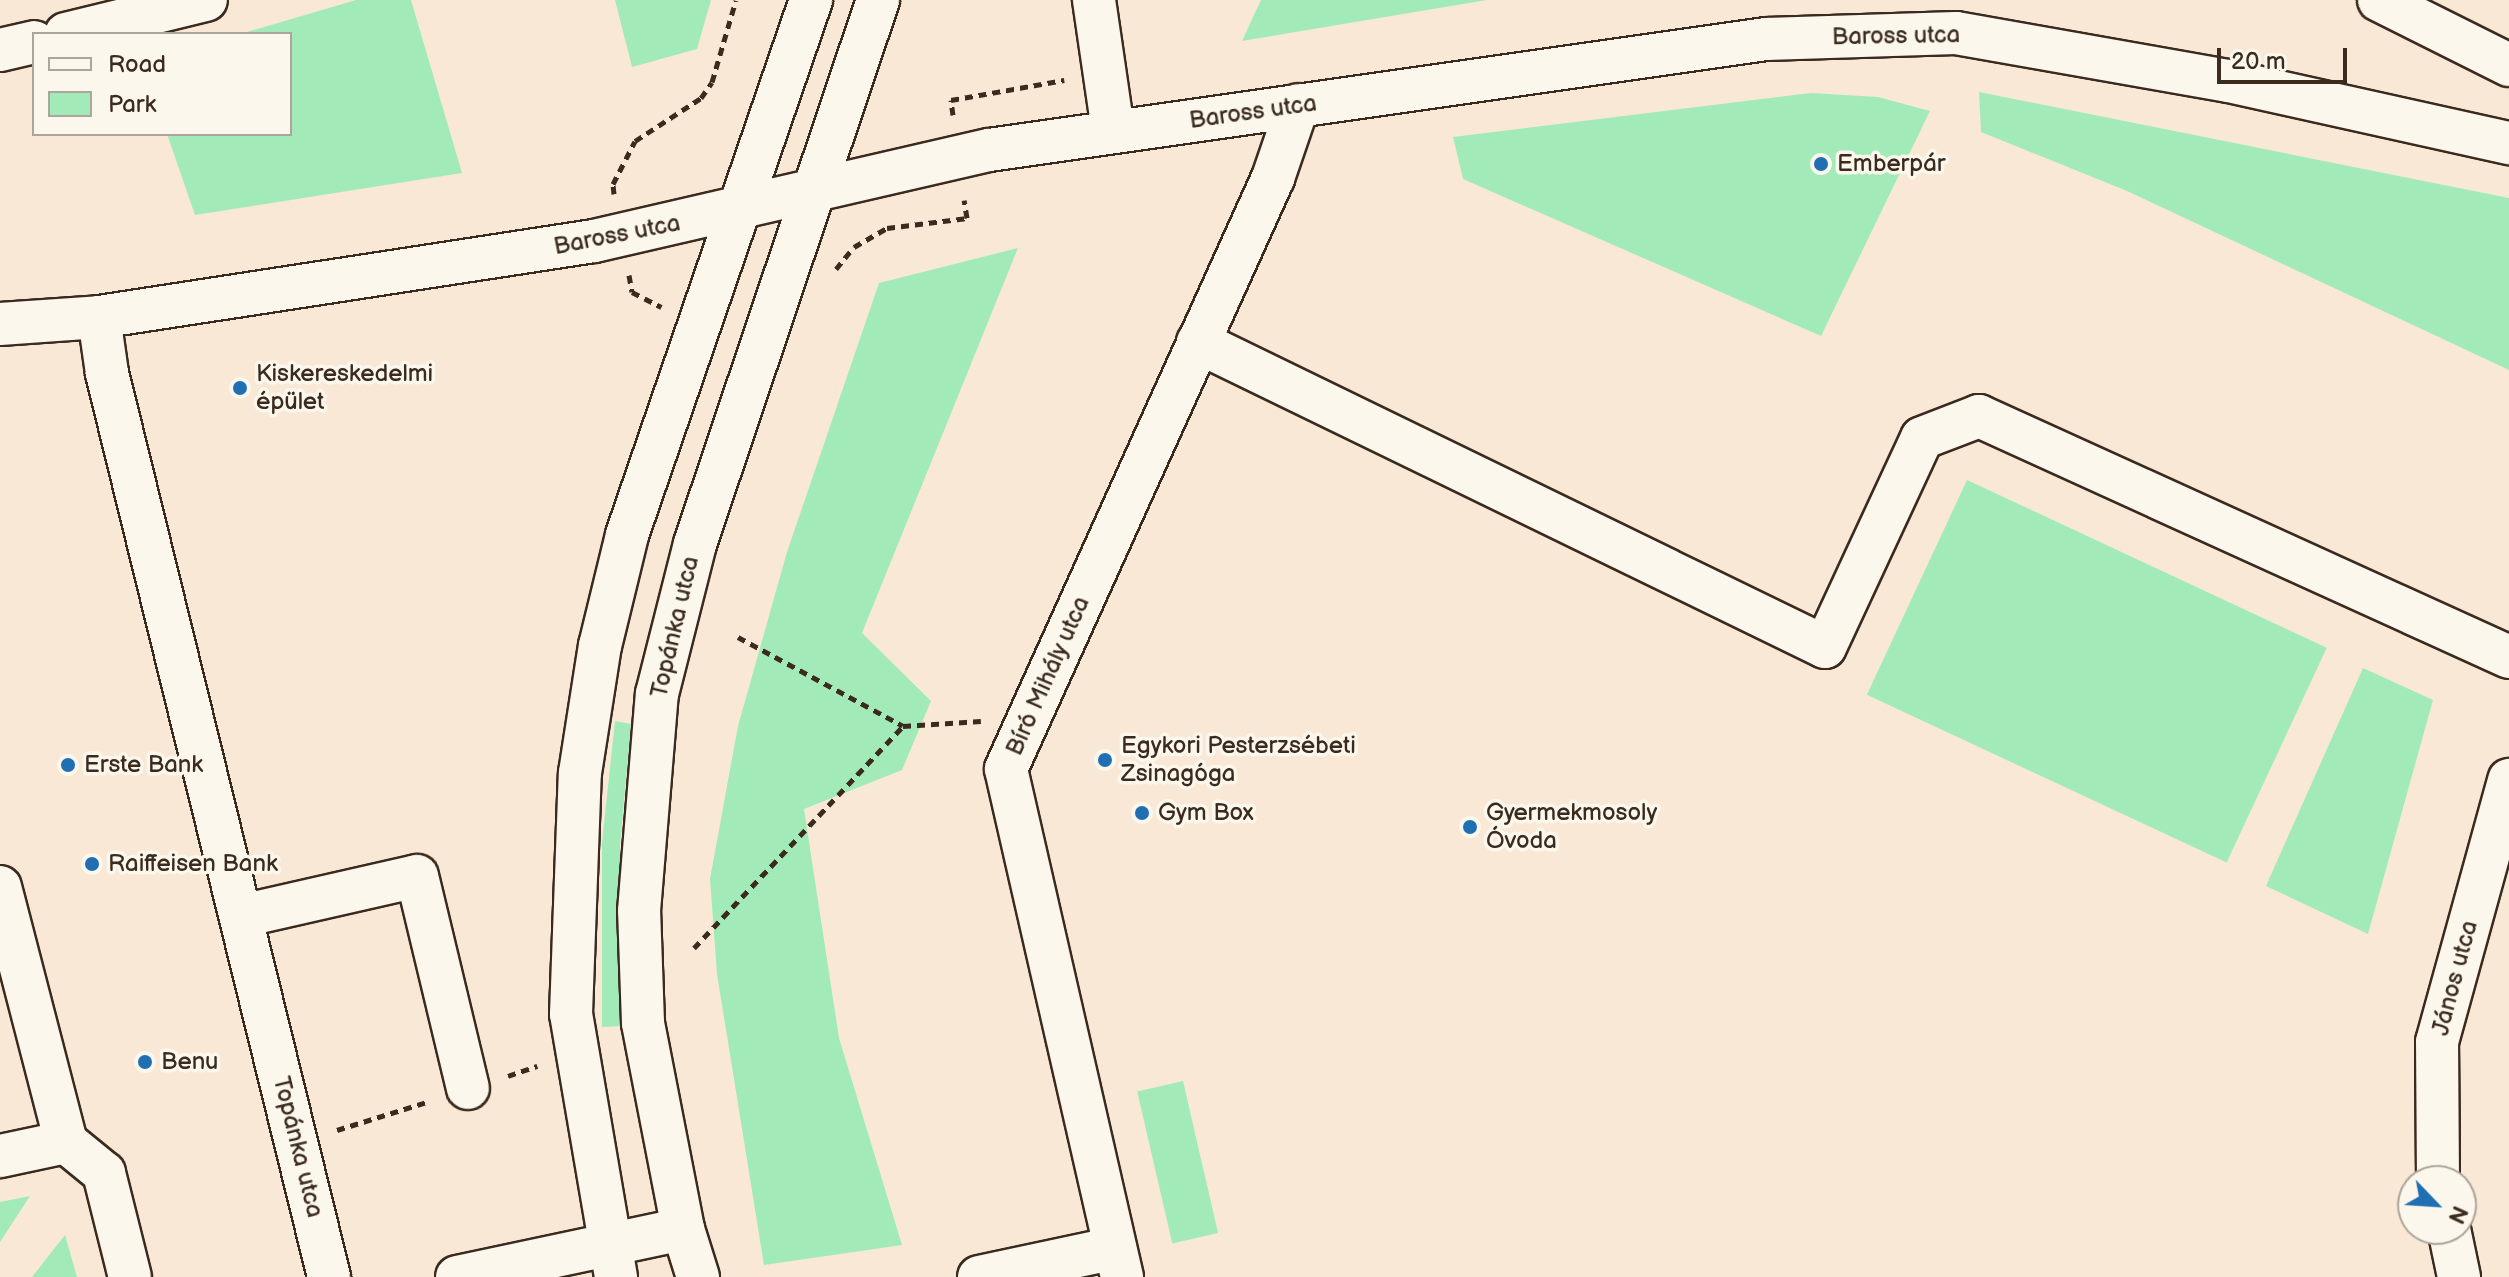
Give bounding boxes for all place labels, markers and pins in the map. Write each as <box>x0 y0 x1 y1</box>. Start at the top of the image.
place label: Emberpár <box>1837 150 1945 178</box>
marker: Emberpár <box>1812 155 1830 173</box>
place label: Kiskereskedelmi épület <box>256 360 433 416</box>
marker: Kiskereskedelmi épület <box>231 379 249 397</box>
place label: Egykori Pesterzsébeti Zsinagóga <box>1121 732 1356 788</box>
place label: Erste Bank <box>84 751 203 779</box>
marker: Egykori Pesterzsébeti Zsinagóga <box>1096 751 1114 769</box>
marker: Erste Bank <box>59 756 77 774</box>
place label: Gym Box <box>1158 799 1254 827</box>
place label: Gyermekmosoly Óvoda <box>1486 799 1657 855</box>
marker: Gym Box <box>1133 804 1151 822</box>
marker: Gyermekmosoly Óvoda <box>1461 818 1479 836</box>
place label: Raiffeisen Bank <box>108 850 278 878</box>
marker: Raiffeisen Bank <box>83 855 101 873</box>
place label: Benu <box>161 1048 218 1076</box>
marker: Benu <box>136 1053 154 1071</box>

